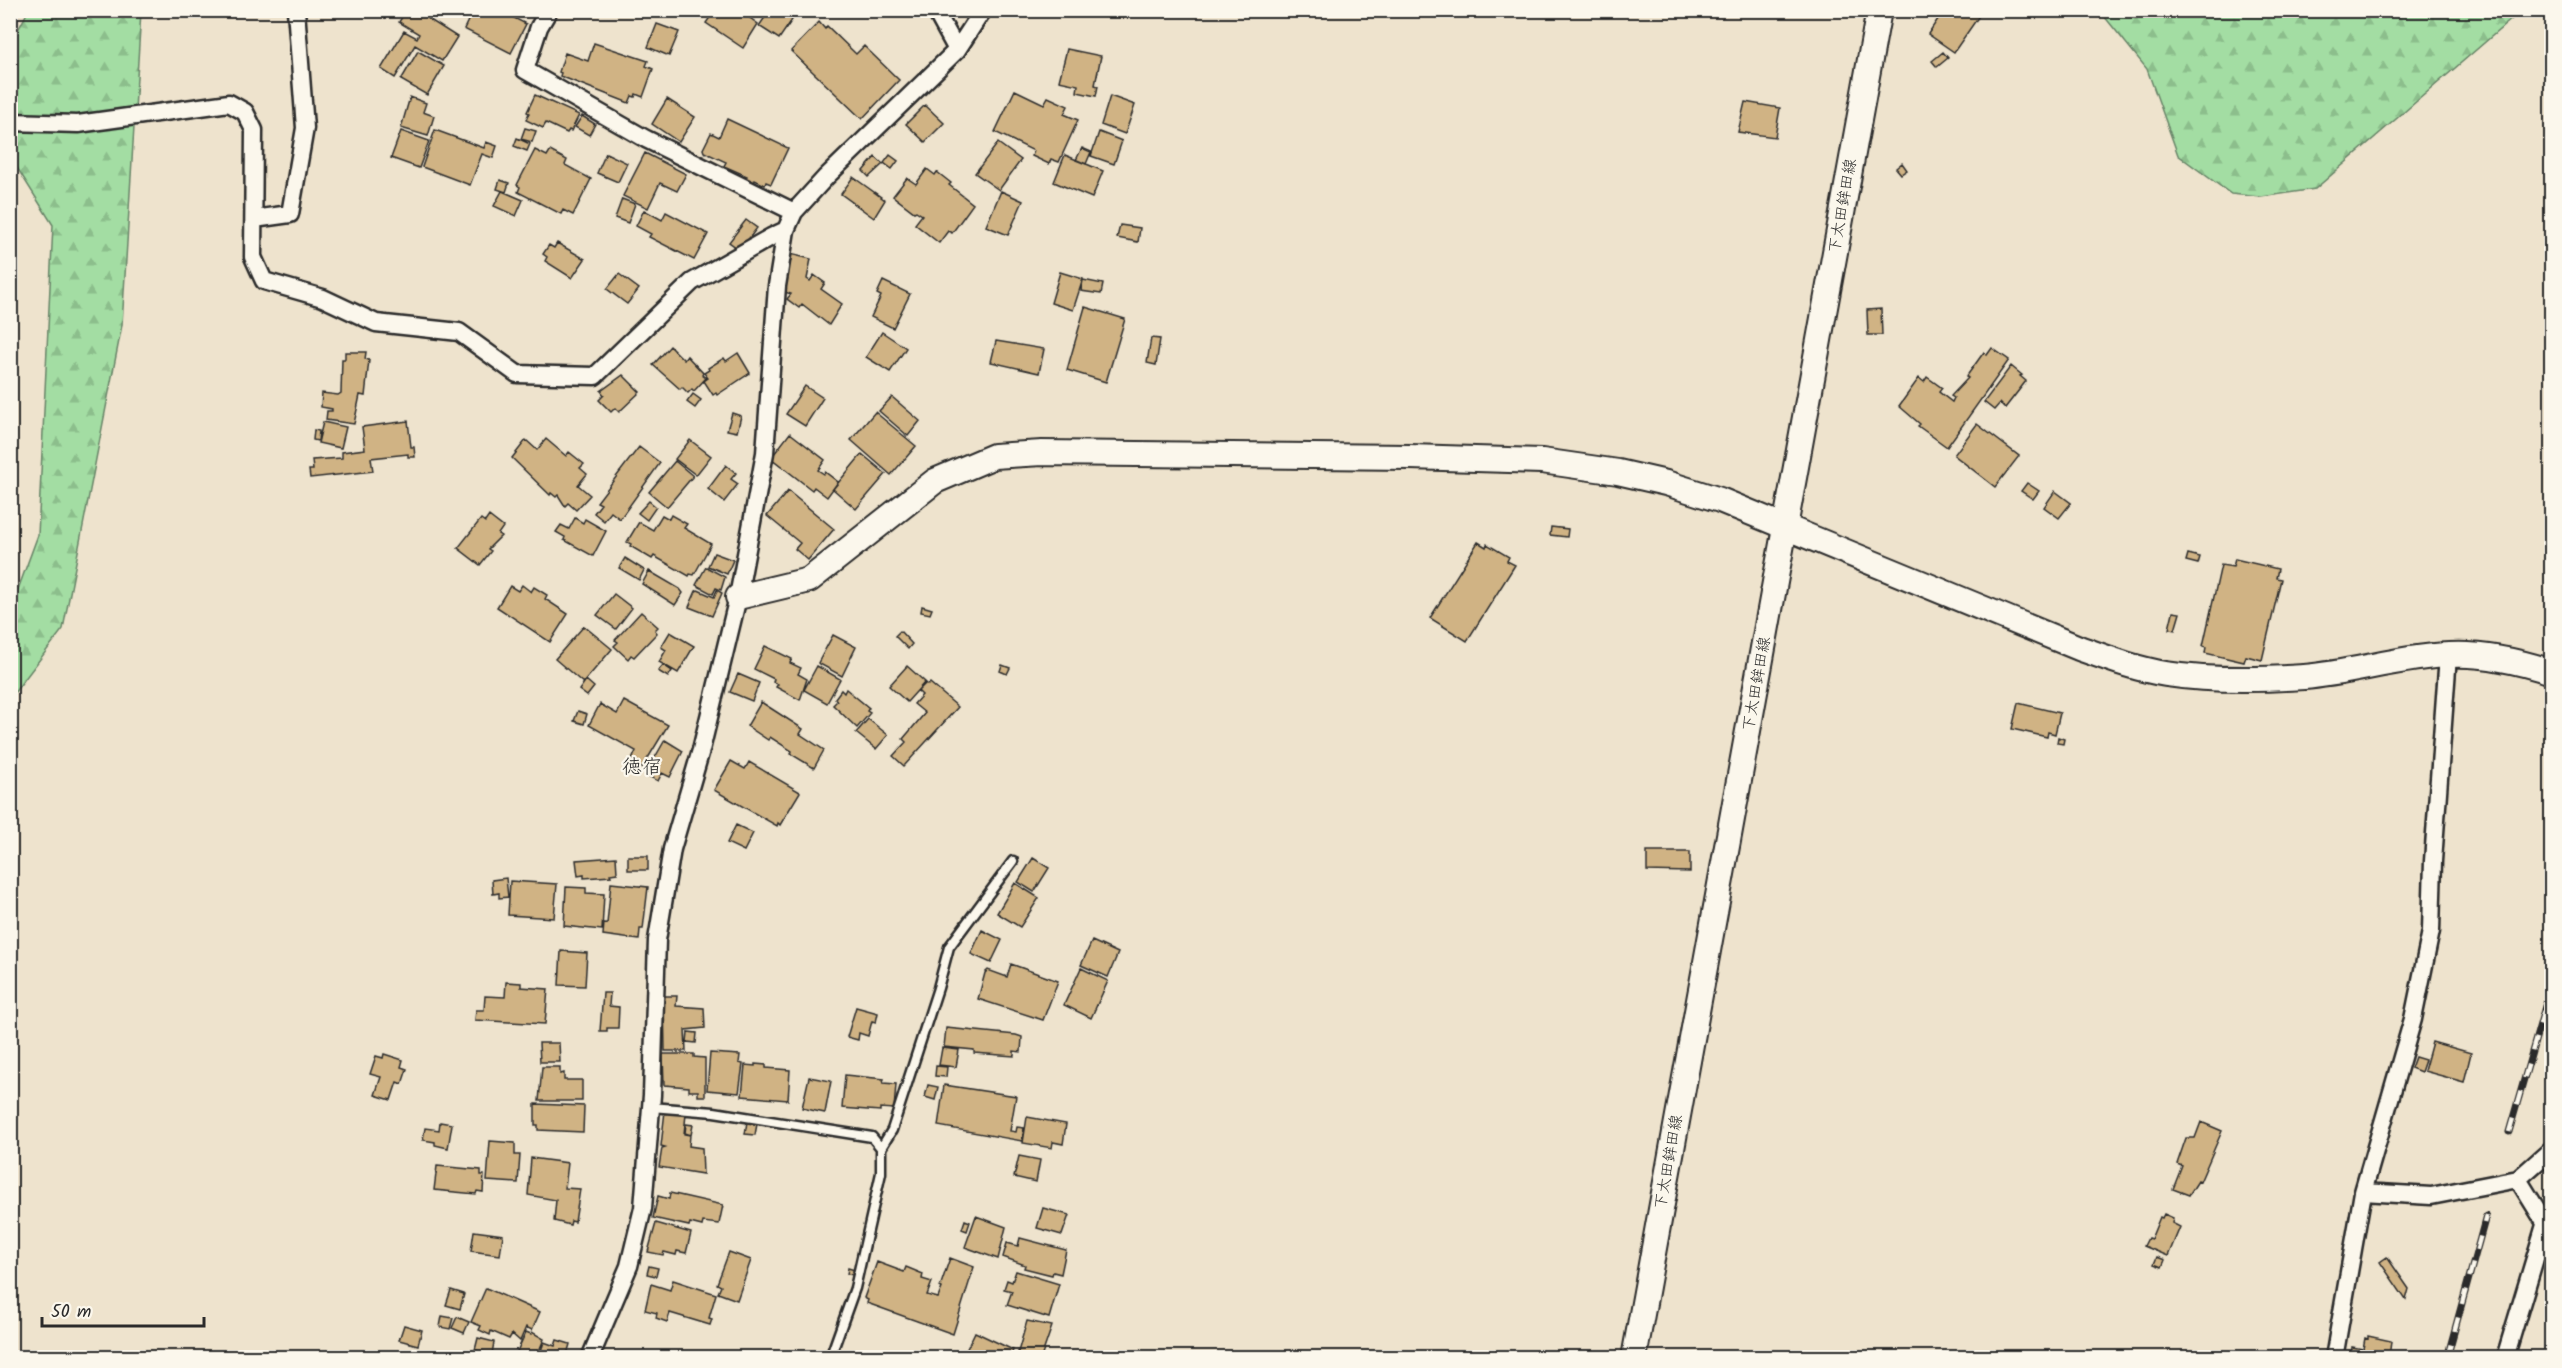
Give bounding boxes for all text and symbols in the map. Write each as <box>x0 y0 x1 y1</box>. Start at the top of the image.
street label: 下太田鉾田線 <box>1822 157 1864 255</box>
street label: 下太田鉾田線 <box>1736 635 1778 733</box>
district label: 徳宿 <box>622 752 662 784</box>
street label: 下太田鉾田線 <box>1648 1113 1690 1211</box>
scale bar <box>42 1290 204 1328</box>
text: 50 m <box>51 1298 91 1327</box>

